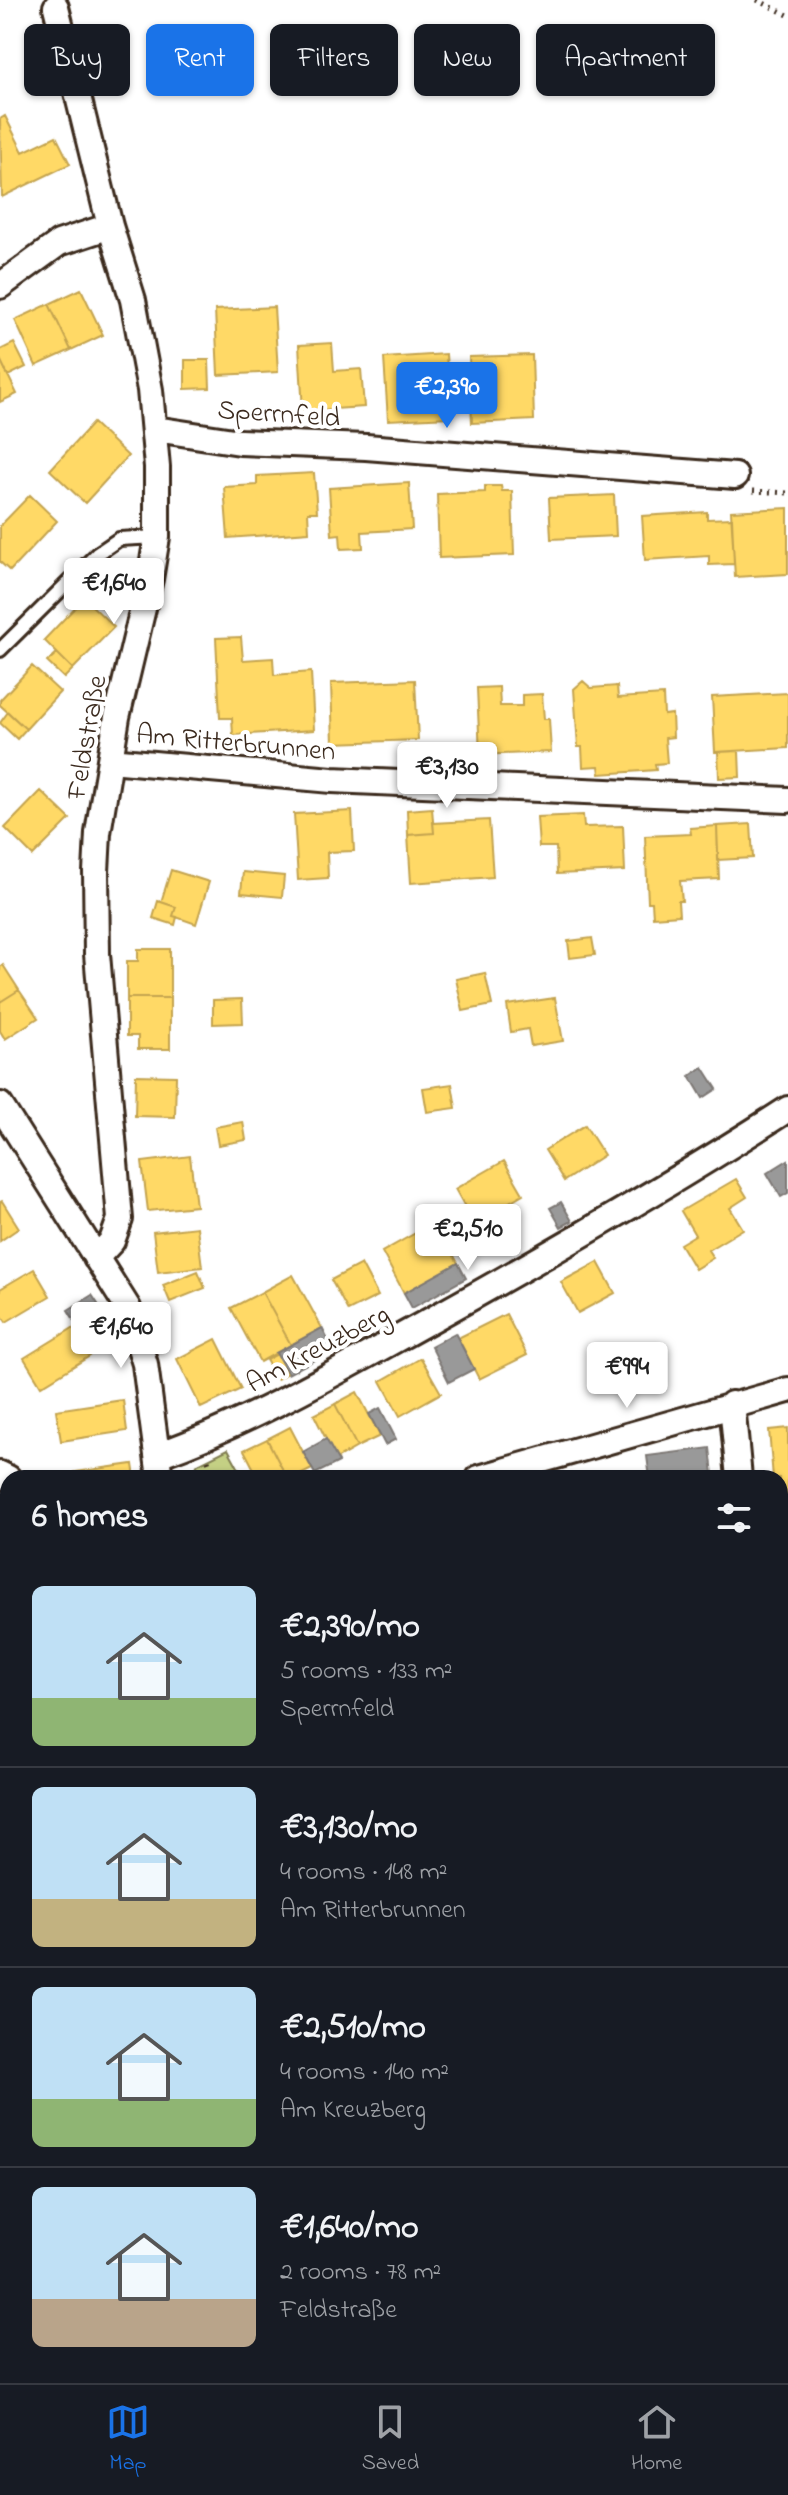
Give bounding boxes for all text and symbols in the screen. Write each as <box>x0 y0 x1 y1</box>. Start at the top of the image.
chip: Buy <box>24 24 130 96</box>
chip: Rent <box>146 24 254 96</box>
chip: Filters <box>270 24 398 96</box>
chip: New <box>414 24 520 96</box>
chip: Apartment <box>536 24 715 96</box>
pin: €2,390 <box>382 362 512 430</box>
text: €2,390 <box>414 369 480 407</box>
street label: Sperrnfeld <box>216 391 342 440</box>
pin: €1,640 <box>49 558 179 626</box>
text: €1,640 <box>82 565 146 603</box>
street label: Feldstraße <box>57 672 120 804</box>
street label: Am Ritterbrunnen <box>134 715 337 774</box>
pin: €3,130 <box>382 742 512 810</box>
text: €3,130 <box>415 749 479 787</box>
pin: €2,510 <box>403 1204 533 1272</box>
text: €2,510 <box>433 1211 503 1249</box>
street label: Am Kreuzberg <box>240 1295 398 1405</box>
pin: €1,640 <box>56 1302 186 1370</box>
text: €1,640 <box>89 1309 153 1347</box>
pin: €994 <box>580 1342 674 1410</box>
text: €994 <box>605 1349 649 1387</box>
text: 6 homes <box>32 1493 148 1543</box>
icon: filters <box>712 1496 756 1540</box>
text: €2,390/mo <box>280 1603 420 1653</box>
icon: home <box>96 1618 192 1714</box>
text: 5 rooms · 133 m² <box>280 1653 453 1691</box>
text: Sperrnfeld <box>280 1691 394 1729</box>
text: €3,130/mo <box>280 1804 418 1854</box>
icon: home <box>96 1819 192 1915</box>
text: 4 rooms · 148 m² <box>280 1854 447 1892</box>
text: Am Ritterbrunnen <box>280 1892 466 1930</box>
text: €2,510/mo <box>280 2004 426 2054</box>
icon: home <box>96 2019 192 2115</box>
text: 4 rooms · 140 m² <box>280 2054 449 2092</box>
text: Am Kreuzberg <box>280 2092 426 2130</box>
text: €1,640/mo <box>280 2204 419 2254</box>
icon: home <box>96 2219 192 2315</box>
text: 2 rooms · 78 m² <box>280 2254 441 2292</box>
text: Feldstraße <box>280 2292 397 2330</box>
tab: Map <box>106 2400 150 2480</box>
tab: Saved <box>362 2400 419 2480</box>
tab: Home <box>631 2400 682 2480</box>

